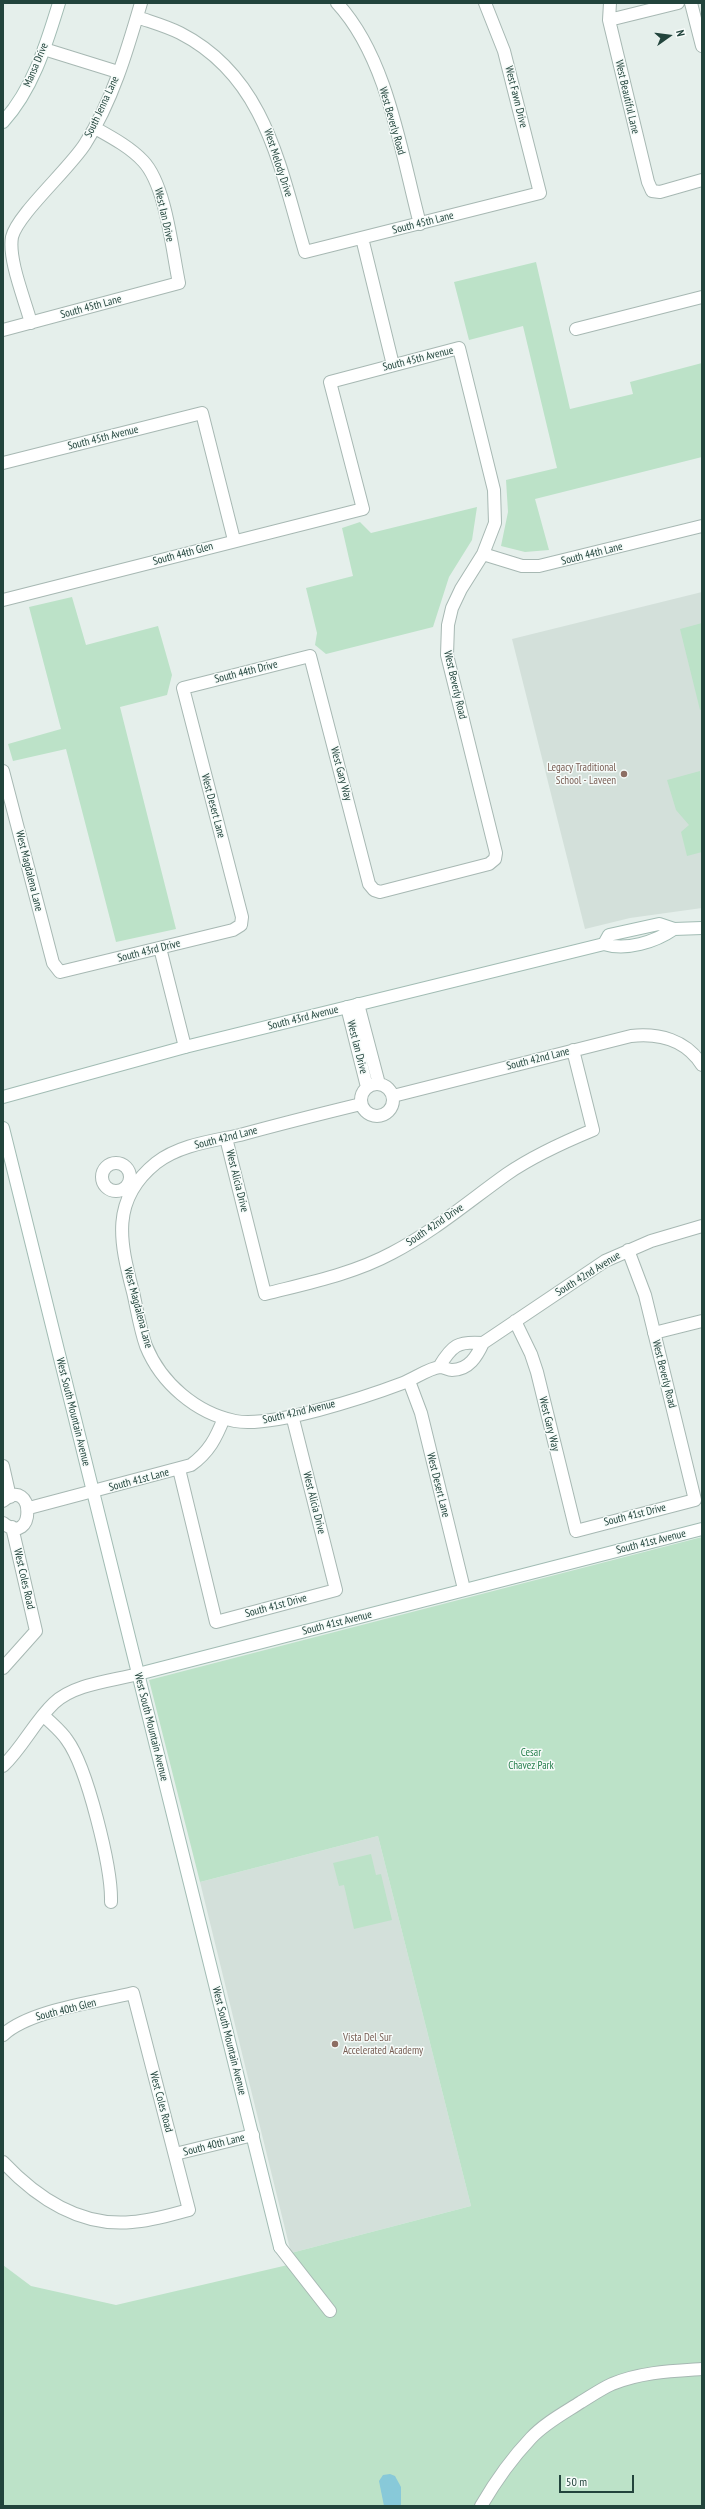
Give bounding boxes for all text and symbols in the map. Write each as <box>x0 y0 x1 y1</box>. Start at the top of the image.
north arrow <box>649 16 689 56</box>
text: N <box>673 29 688 38</box>
street label: Mansa Drive <box>21 41 51 89</box>
street label: West Beautiful Lane <box>612 59 642 135</box>
street label: West Fawn Drive <box>502 65 530 129</box>
street label: South Jenna Lane <box>82 74 122 140</box>
street label: West Beverly Road <box>376 86 408 156</box>
street label: West Melody Drive <box>261 127 295 199</box>
street label: West Ian Drive <box>151 187 177 243</box>
street label: South 45th Lane <box>391 209 455 237</box>
street label: South 45th Lane <box>59 293 123 321</box>
street label: South 45th Avenue <box>381 344 455 374</box>
street label: South 45th Avenue <box>66 423 140 453</box>
street label: South 44th Glen <box>151 540 215 568</box>
street label: South 44th Lane <box>560 540 624 568</box>
street label: West Beverly Road <box>441 650 469 720</box>
street label: South 44th Drive <box>213 658 279 686</box>
street label: West Gary Way <box>327 746 355 802</box>
place label: Legacy Traditional School - Laveen <box>548 761 616 787</box>
marker: Legacy Traditional School - Laveen <box>619 769 629 779</box>
street label: West Desert Lane <box>198 772 228 840</box>
street label: West Magdalena Lane <box>13 829 45 913</box>
street label: South 43rd Drive <box>116 937 182 965</box>
street label: South 43rd Avenue <box>266 1003 340 1033</box>
street label: West lan Drive <box>344 1019 370 1075</box>
street label: South 42nd Lane <box>505 1045 571 1073</box>
street label: South 42nd Lane <box>193 1124 259 1152</box>
street label: West Alicia Drive <box>223 1148 251 1214</box>
street label: South 42nd Drive <box>404 1201 466 1249</box>
street label: South 42nd Avenue <box>553 1249 623 1299</box>
street label: West Magdalena Lane <box>121 1266 155 1350</box>
street label: West Beverly Road <box>649 1339 679 1409</box>
street label: West South Mountain Avenue <box>53 1356 93 1468</box>
street label: West Gary Way <box>536 1395 562 1453</box>
street label: South 42nd Avenue <box>261 1397 337 1427</box>
street label: West Desert Lane <box>424 1451 452 1519</box>
street label: South 41st Lane <box>108 1466 170 1494</box>
street label: West Alicia Drive <box>300 1470 328 1536</box>
street label: South 41st Drive <box>603 1501 667 1529</box>
street label: South 41st Avenue <box>615 1527 687 1557</box>
street label: West Coles Road <box>11 1547 37 1611</box>
street label: South 41st Drive <box>244 1591 308 1621</box>
street label: South 41st Avenue <box>301 1608 373 1638</box>
street label: West South Mountain Avenue <box>131 1671 171 1783</box>
park label: Cesar Chavez Park <box>508 1746 554 1772</box>
street label: West South Mountain Avenue <box>209 1985 249 2097</box>
street label: South 40th Glen <box>34 1996 98 2024</box>
place label: Vista Del Sur Accelerated Academy <box>343 2031 423 2057</box>
marker: Vista Del Sur Accelerated Academy <box>330 2039 340 2049</box>
street label: West Coles Road <box>147 2070 175 2134</box>
street label: South 40th Lane <box>182 2131 246 2159</box>
scale bar <box>561 2467 636 2493</box>
text: 50 m <box>566 2474 587 2489</box>

